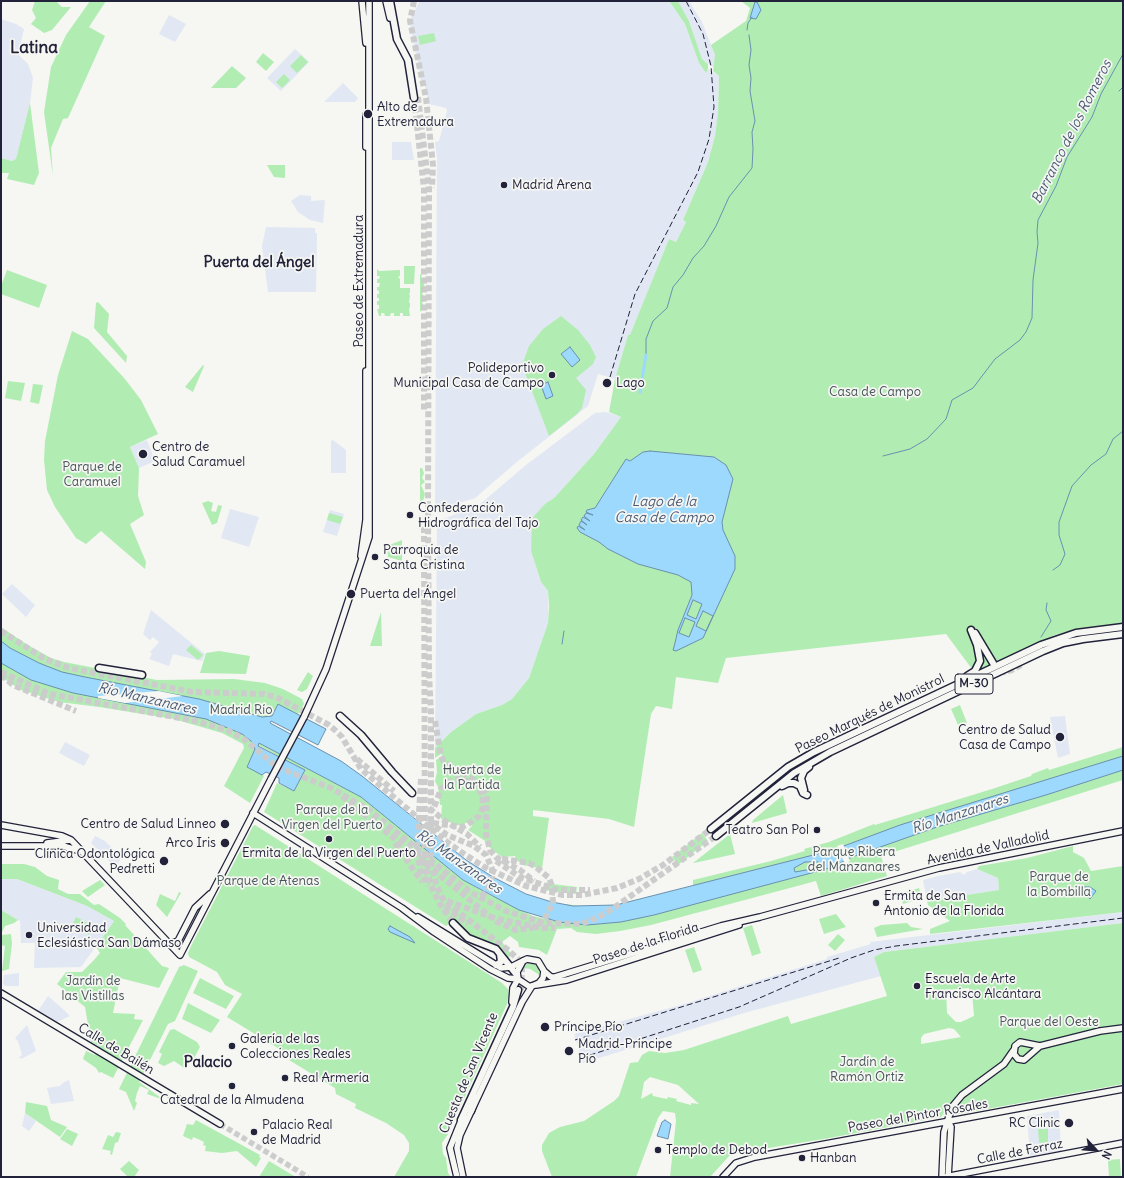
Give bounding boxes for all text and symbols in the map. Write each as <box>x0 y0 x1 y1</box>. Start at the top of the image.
district label: Latina <box>10 38 58 58</box>
water label: Barranco de los Romeros <box>1028 57 1116 207</box>
place label: Alto de Extremadura <box>377 99 454 130</box>
marker: Alto de Extremadura <box>362 108 374 120</box>
place label: Madrid Arena <box>512 177 592 193</box>
marker: Madrid Arena <box>499 180 509 190</box>
street label: Paseo de Extremadura <box>351 215 367 347</box>
district label: Puerta del Ángel <box>204 254 314 272</box>
place label: Polideportivo Municipal Casa de Campo <box>393 360 544 391</box>
marker: Polideportivo Municipal Casa de Campo <box>547 370 557 380</box>
place label: Lago <box>616 375 645 391</box>
marker: Lago <box>601 377 613 389</box>
park label: Casa de Campo <box>829 384 921 400</box>
place label: Centro de Salud Caramuel <box>152 439 245 470</box>
marker: Centro de Salud Caramuel <box>137 448 149 460</box>
park label: Parque de Caramuel <box>62 459 122 490</box>
water label: Lago de la Casa de Campo <box>614 494 714 526</box>
place label: Confederación Hidrográfica del Tajo <box>418 500 539 531</box>
marker: Confederación Hidrográfica del Tajo <box>405 510 415 520</box>
place label: Parroquia de Santa Cristina <box>383 542 465 573</box>
marker: Parroquia de Santa Cristina <box>370 552 380 562</box>
place label: Puerta del Ángel <box>360 586 456 602</box>
marker: Puerta del Ángel <box>345 588 357 600</box>
street label: Paseo Marqués de Monistrol <box>793 671 947 757</box>
road number: M-30 <box>955 674 993 694</box>
water label: Río Manzanares <box>96 680 198 718</box>
park label: Madrid Río <box>210 702 272 718</box>
place label: Centro de Salud Casa de Campo <box>958 722 1051 753</box>
marker: Centro de Salud Casa de Campo <box>1054 731 1066 743</box>
park label: Huerta de la Partida <box>443 762 501 793</box>
water label: Río Manzanares <box>910 790 1010 838</box>
park label: Parque de la Virgen del Puerto <box>281 802 383 833</box>
place label: Centro de Salud Linneo <box>81 816 216 832</box>
marker: Centro de Salud Linneo <box>219 818 231 830</box>
place label: Teatro San Pol <box>726 822 809 838</box>
marker: Teatro San Pol <box>812 825 822 835</box>
water label: Río Manzanares <box>413 826 505 898</box>
street label: Avenida de Valladolid <box>925 827 1051 869</box>
marker: Ermita de la Virgen del Puerto <box>324 834 334 844</box>
place label: Arco Iris <box>166 835 216 851</box>
marker: Arco Iris <box>219 837 231 849</box>
park label: Parque Ribera del Manzanares <box>808 844 900 875</box>
place label: Ermita de la Virgen del Puerto <box>242 845 416 861</box>
place label: Clínica Odontológica Pedretti <box>35 846 155 877</box>
marker: Clínica Odontológica Pedretti <box>158 855 170 867</box>
park label: Parque de la Bombilla <box>1027 869 1091 900</box>
park label: Parque de Atenas <box>217 873 319 889</box>
place label: Ermita de San Antonio de la Florida <box>884 888 1004 919</box>
marker: Ermita de San Antonio de la Florida <box>871 898 881 908</box>
place label: Universidad Eclesiástica San Dámaso <box>37 920 181 951</box>
street label: Paseo de la Florida <box>591 920 701 968</box>
marker: Universidad Eclesiástica San Dámaso <box>24 930 34 940</box>
place label: Escuela de Arte Francisco Alcántara <box>925 971 1041 1002</box>
park label: Jardín de las Vistillas <box>62 973 124 1004</box>
marker: Escuela de Arte Francisco Alcántara <box>912 981 922 991</box>
street label: Cuesta de San Vicente <box>436 1010 502 1136</box>
park label: Parque del Oeste <box>999 1014 1099 1030</box>
place label: Príncipe Pío <box>554 1019 623 1035</box>
street label: Calle de Bailén <box>75 1020 157 1078</box>
marker: Príncipe Pío <box>539 1021 551 1033</box>
place label: Galería de las Colecciones Reales <box>240 1031 351 1062</box>
place label: Madrid-Príncipe Pío <box>578 1036 672 1067</box>
marker: Galería de las Colecciones Reales <box>227 1041 237 1051</box>
marker: Madrid-Príncipe Pío <box>563 1045 575 1057</box>
district label: Palacio <box>184 1054 232 1072</box>
park label: Jardín de Ramón Ortiz <box>830 1054 904 1085</box>
place label: Real Armería <box>293 1070 369 1086</box>
marker: Real Armería <box>280 1073 290 1083</box>
marker: Catedral de la Almudena <box>227 1081 237 1091</box>
place label: Catedral de la Almudena <box>160 1092 304 1108</box>
street label: Paseo del Pintor Rosales <box>847 1096 989 1136</box>
place label: RC Clinic <box>1009 1115 1060 1131</box>
place label: Palacio Real de Madrid <box>262 1117 332 1148</box>
marker: RC Clinic <box>1063 1117 1075 1129</box>
marker: Palacio Real de Madrid <box>249 1127 259 1137</box>
north arrow <box>1076 1130 1116 1170</box>
street label: Calle de Ferraz <box>976 1136 1064 1168</box>
place label: Templo de Debod <box>666 1142 767 1158</box>
marker: Templo de Debod <box>653 1145 663 1155</box>
text: N <box>1099 1149 1115 1162</box>
place label: Hanban <box>810 1150 856 1166</box>
marker: Hanban <box>797 1153 807 1163</box>

